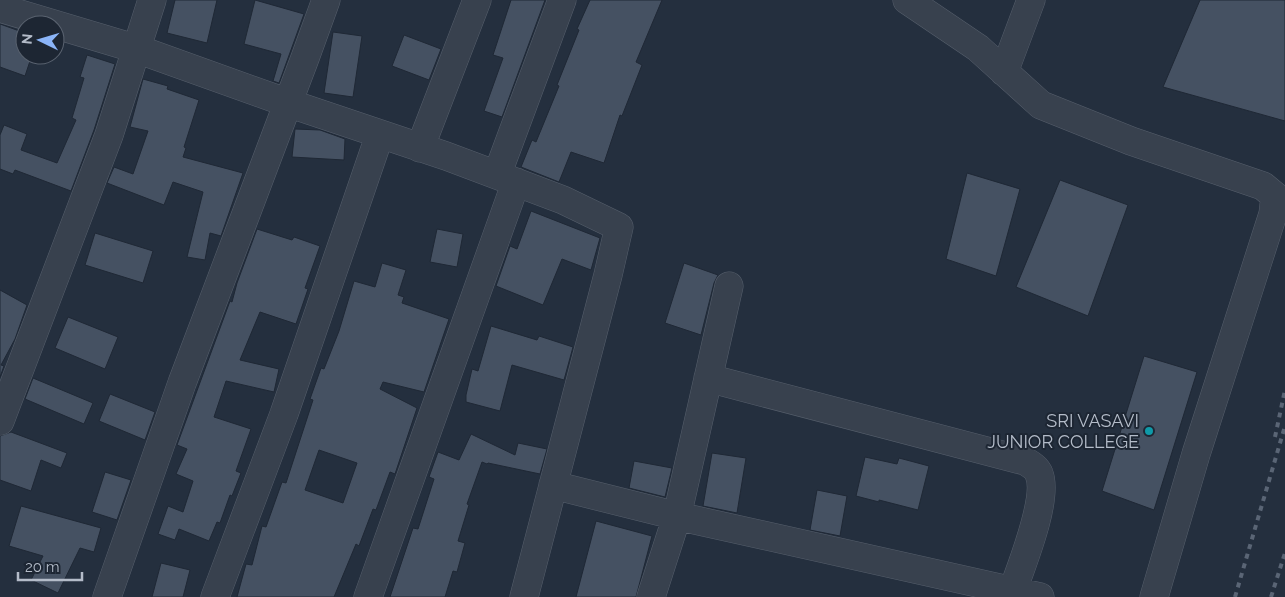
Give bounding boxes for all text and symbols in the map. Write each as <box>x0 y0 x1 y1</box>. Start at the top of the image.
north arrow <box>15 15 65 65</box>
text: N <box>19 33 35 45</box>
place label: SRI VASAVI JUNIOR COLLEGE <box>987 410 1139 452</box>
marker: SRI VASAVI JUNIOR COLLEGE <box>1143 425 1155 437</box>
scale bar <box>18 550 81 582</box>
text: 20 m <box>25 558 60 576</box>

